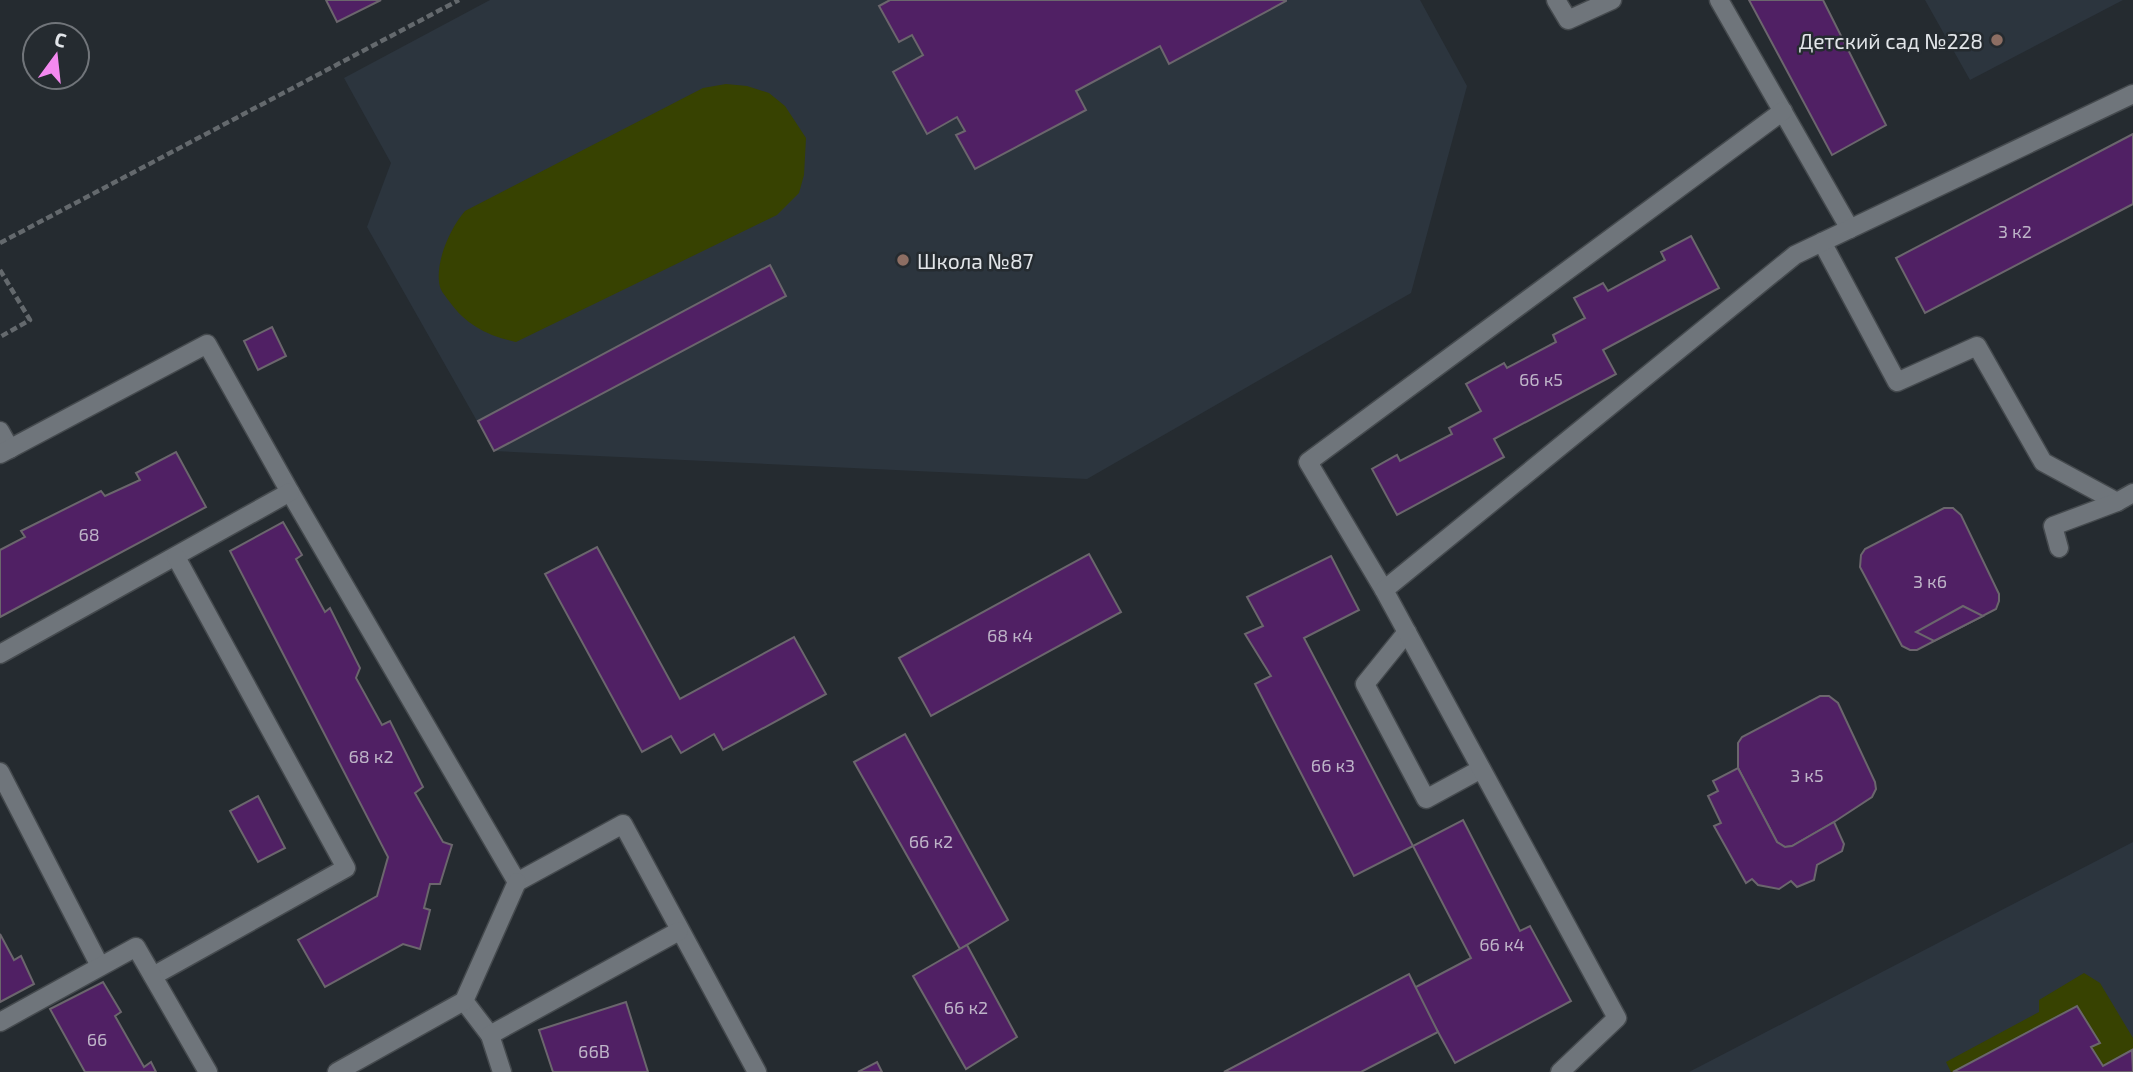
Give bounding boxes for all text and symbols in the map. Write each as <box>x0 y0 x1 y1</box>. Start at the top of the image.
north arrow <box>21 21 91 91</box>
text: С <box>52 27 69 52</box>
place label: Детский сад №228 <box>1799 28 1983 53</box>
marker: Детский сад №228 <box>1989 32 2005 48</box>
house number: 3 к2 <box>1998 220 2032 242</box>
place label: Школа №87 <box>917 248 1034 273</box>
marker: Школа №87 <box>895 252 911 268</box>
house number: 66 к5 <box>1519 368 1563 390</box>
house number: 68 <box>78 523 100 545</box>
house number: 3 к6 <box>1913 570 1947 592</box>
house number: 68 к4 <box>987 624 1033 646</box>
house number: 68 к2 <box>349 745 394 767</box>
house number: 66 к3 <box>1311 754 1355 776</box>
house number: 3 к5 <box>1790 764 1824 786</box>
house number: 66 к2 <box>909 830 953 852</box>
house number: 66 к4 <box>1479 933 1525 955</box>
house number: 66 к2 <box>944 996 988 1018</box>
house number: 66 <box>87 1028 107 1050</box>
house number: 66В <box>578 1040 610 1062</box>

